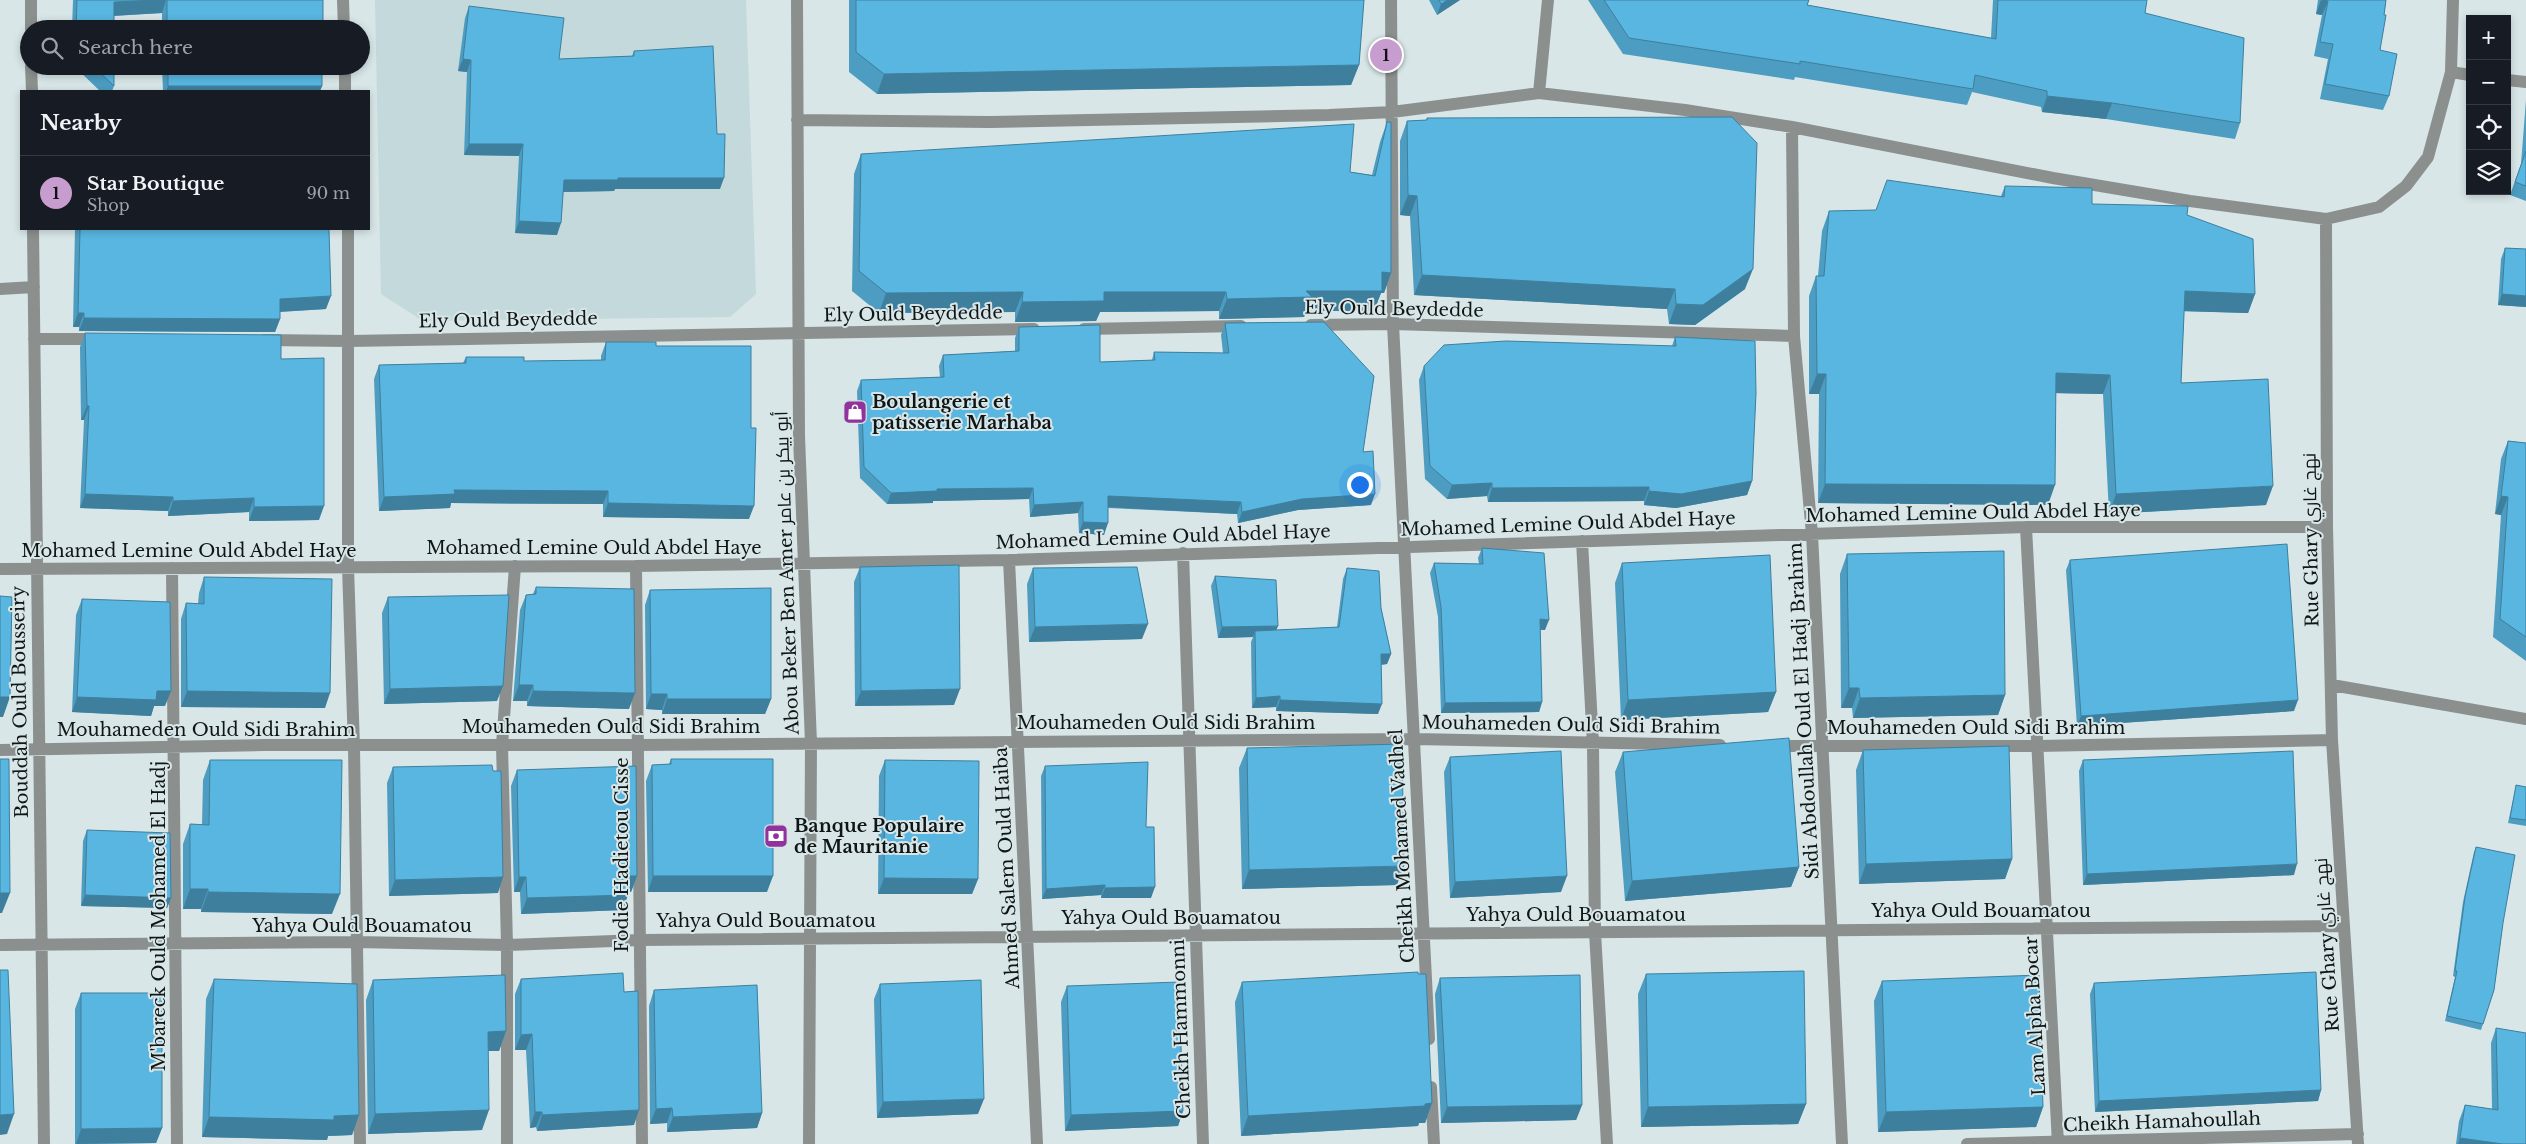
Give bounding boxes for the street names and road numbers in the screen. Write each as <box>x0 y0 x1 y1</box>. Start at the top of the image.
street label: Ely Ould Beydedde <box>1304 296 1484 322</box>
street label: Ely Ould Beydedde <box>823 301 1003 327</box>
street label: Ely Ould Beydedde <box>418 307 598 333</box>
street label: Abou Beker Ben Amer أبو بيكر بن عامر <box>770 411 804 736</box>
street label: Rue Ghary نهج غاري <box>2298 453 2327 627</box>
street label: Mohamed Lemine Ould Abdel Haye <box>1805 499 2141 527</box>
street label: Mohamed Lemine Ould Abdel Haye <box>1400 507 1736 541</box>
street label: Mohamed Lemine Ould Abdel Haye <box>995 520 1331 554</box>
street label: Mohamed Lemine Ould Abdel Haye <box>426 537 762 559</box>
street label: Mohamed Lemine Ould Abdel Haye <box>21 540 357 562</box>
street label: Sidi Abdoullah Ould El Hadj Brahim <box>1784 542 1824 880</box>
street label: Bouddah Ould Bousseiry <box>7 585 33 818</box>
street label: Mouhameden Ould Sidi Brahim <box>1422 711 1720 739</box>
street label: Mouhameden Ould Sidi Brahim <box>1017 712 1315 734</box>
street label: Mouhameden Ould Sidi Brahim <box>462 716 760 738</box>
street label: Mouhameden Ould Sidi Brahim <box>1827 717 2125 739</box>
street label: Mouhameden Ould Sidi Brahim <box>57 719 355 741</box>
street label: Cheikh Mohamed Vadhel <box>1385 728 1419 964</box>
street label: Ahmed Salem Ould Haiba <box>990 746 1024 991</box>
street label: Fodie Hadietou Cisse <box>611 757 633 953</box>
street label: M'bareck Ould Mohamed El Hadj <box>148 761 170 1071</box>
street label: Rue Ghary نهج غاري <box>2310 857 2347 1033</box>
street label: Yahya Ould Bouamatou <box>1870 900 2091 922</box>
street label: Yahya Ould Bouamatou <box>1465 904 1686 926</box>
street label: Yahya Ould Bouamatou <box>1060 907 1281 929</box>
street label: Yahya Ould Bouamatou <box>655 910 876 932</box>
street label: Yahya Ould Bouamatou <box>251 915 472 937</box>
street label: Lam Alpha Bocar <box>2020 935 2050 1096</box>
street label: Cheikh Hammonni <box>1167 939 1195 1119</box>
street label: Cheikh Hamahoullah <box>2063 1108 2261 1136</box>

